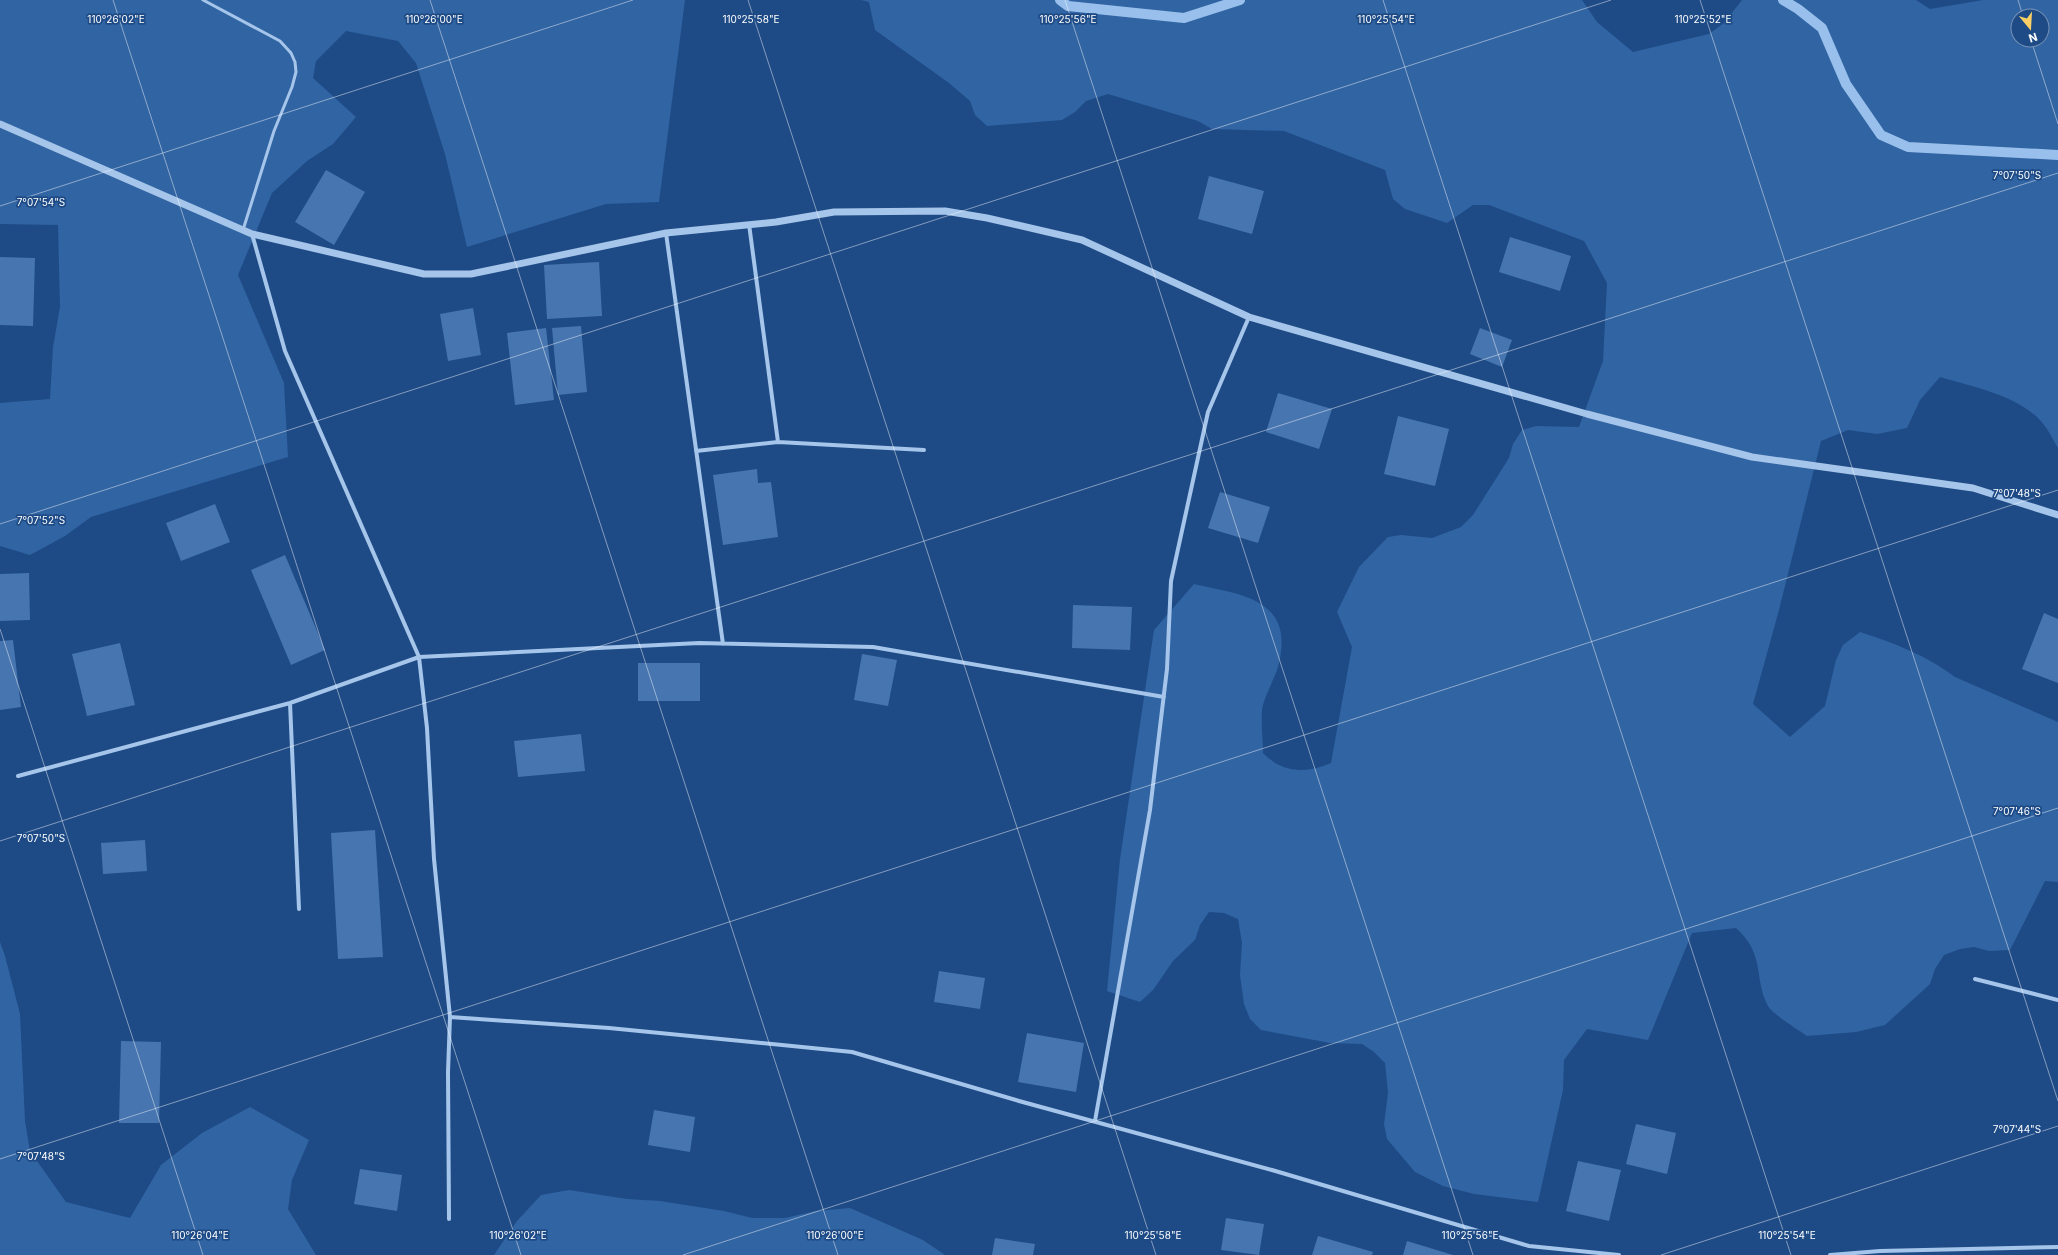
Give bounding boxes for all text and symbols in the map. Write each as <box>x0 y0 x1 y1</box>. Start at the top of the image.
north arrow <box>2010 8 2050 48</box>
text: 110°26'02"E <box>87 13 145 25</box>
text: 110°26'00"E <box>405 13 463 25</box>
text: 110°25'58"E <box>722 13 780 25</box>
text: 110°25'56"E <box>1039 13 1097 25</box>
text: 110°25'54"E <box>1357 13 1415 25</box>
text: 110°25'52"E <box>1674 13 1732 25</box>
text: N <box>2027 30 2039 45</box>
text: 7°07'50"S <box>1993 169 2041 181</box>
text: 7°07'54"S <box>17 196 65 208</box>
text: 7°07'48"S <box>1993 487 2041 499</box>
text: 7°07'52"S <box>17 514 65 526</box>
text: 7°07'46"S <box>1993 805 2041 817</box>
text: 7°07'50"S <box>17 832 65 844</box>
text: 7°07'44"S <box>1993 1123 2041 1135</box>
text: 7°07'48"S <box>17 1150 65 1162</box>
text: 110°26'04"E <box>171 1229 229 1241</box>
text: 110°26'02"E <box>489 1229 547 1241</box>
text: 110°26'00"E <box>806 1229 864 1241</box>
text: 110°25'58"E <box>1124 1229 1182 1241</box>
text: 110°25'56"E <box>1441 1229 1499 1241</box>
text: 110°25'54"E <box>1758 1229 1816 1241</box>

